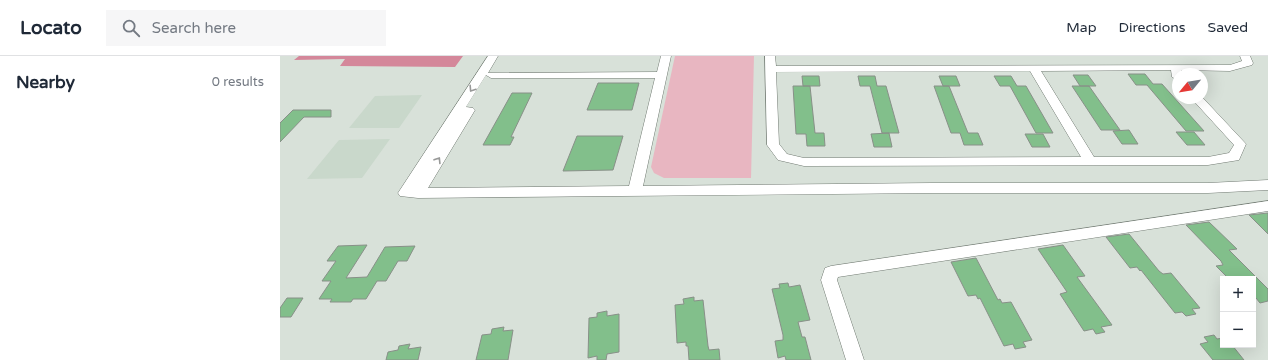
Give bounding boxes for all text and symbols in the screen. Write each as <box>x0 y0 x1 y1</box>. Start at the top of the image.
search box <box>106 10 386 46</box>
text: Locato <box>20 17 82 39</box>
icon: search <box>120 17 142 39</box>
text: Search here <box>152 19 236 37</box>
text: Map <box>1066 19 1097 36</box>
text: Directions <box>1119 19 1186 36</box>
text: Saved <box>1208 19 1248 36</box>
north arrow <box>1172 68 1208 104</box>
text: Nearby <box>16 72 75 93</box>
text: 0 results <box>212 74 264 90</box>
one-way arrow <box>469 85 477 92</box>
one-way arrow <box>434 157 441 164</box>
map controls <box>1220 276 1256 348</box>
button: + <box>1220 276 1256 312</box>
button: − <box>1220 312 1256 348</box>

